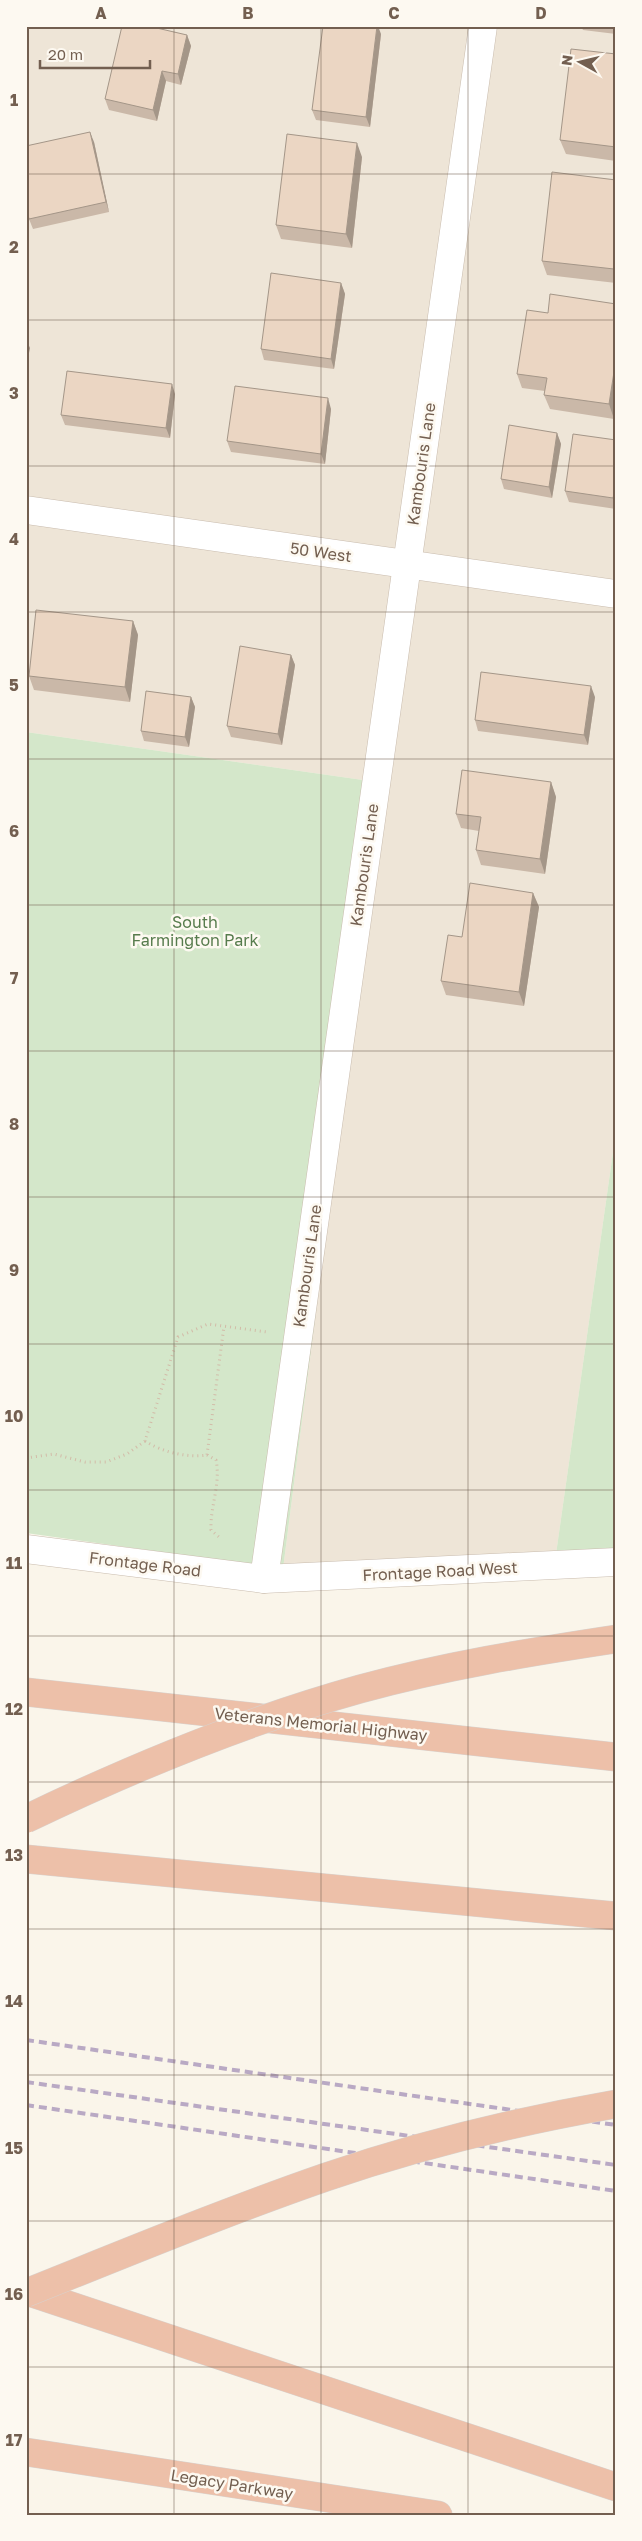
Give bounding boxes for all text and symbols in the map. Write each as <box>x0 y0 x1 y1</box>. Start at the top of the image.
text: A <box>95 3 107 23</box>
text: B <box>242 3 254 23</box>
text: C <box>388 3 400 23</box>
text: D <box>535 3 547 23</box>
scale bar <box>40 38 150 70</box>
north arrow <box>554 38 604 88</box>
text: 20 m <box>48 45 83 63</box>
text: N <box>557 54 576 67</box>
text: 1 <box>10 90 18 110</box>
text: 2 <box>9 237 19 257</box>
text: 3 <box>9 383 19 403</box>
street label: Kambouris Lane <box>402 401 440 527</box>
text: 4 <box>9 529 19 549</box>
street label: 50 West <box>289 538 353 566</box>
text: 5 <box>9 675 19 695</box>
street label: Kambouris Lane <box>345 802 383 928</box>
text: 6 <box>9 821 19 841</box>
park label: South Farmington Park <box>131 912 259 950</box>
text: 7 <box>10 968 19 988</box>
text: 8 <box>9 1114 19 1134</box>
street label: Kambouris Lane <box>288 1203 326 1329</box>
text: 9 <box>9 1260 19 1280</box>
text: 10 <box>5 1406 23 1426</box>
street label: Frontage Road <box>88 1547 202 1581</box>
text: 11 <box>6 1553 22 1573</box>
street label: Frontage Road West <box>362 1557 518 1585</box>
text: 12 <box>5 1699 23 1719</box>
street label: Veterans Memorial Highway <box>214 1703 428 1745</box>
text: 13 <box>5 1845 23 1865</box>
text: 14 <box>5 1991 23 2011</box>
text: 15 <box>5 2138 23 2158</box>
text: 16 <box>5 2284 23 2304</box>
text: 17 <box>6 2430 23 2450</box>
street label: Legacy Parkway <box>169 2464 295 2504</box>

